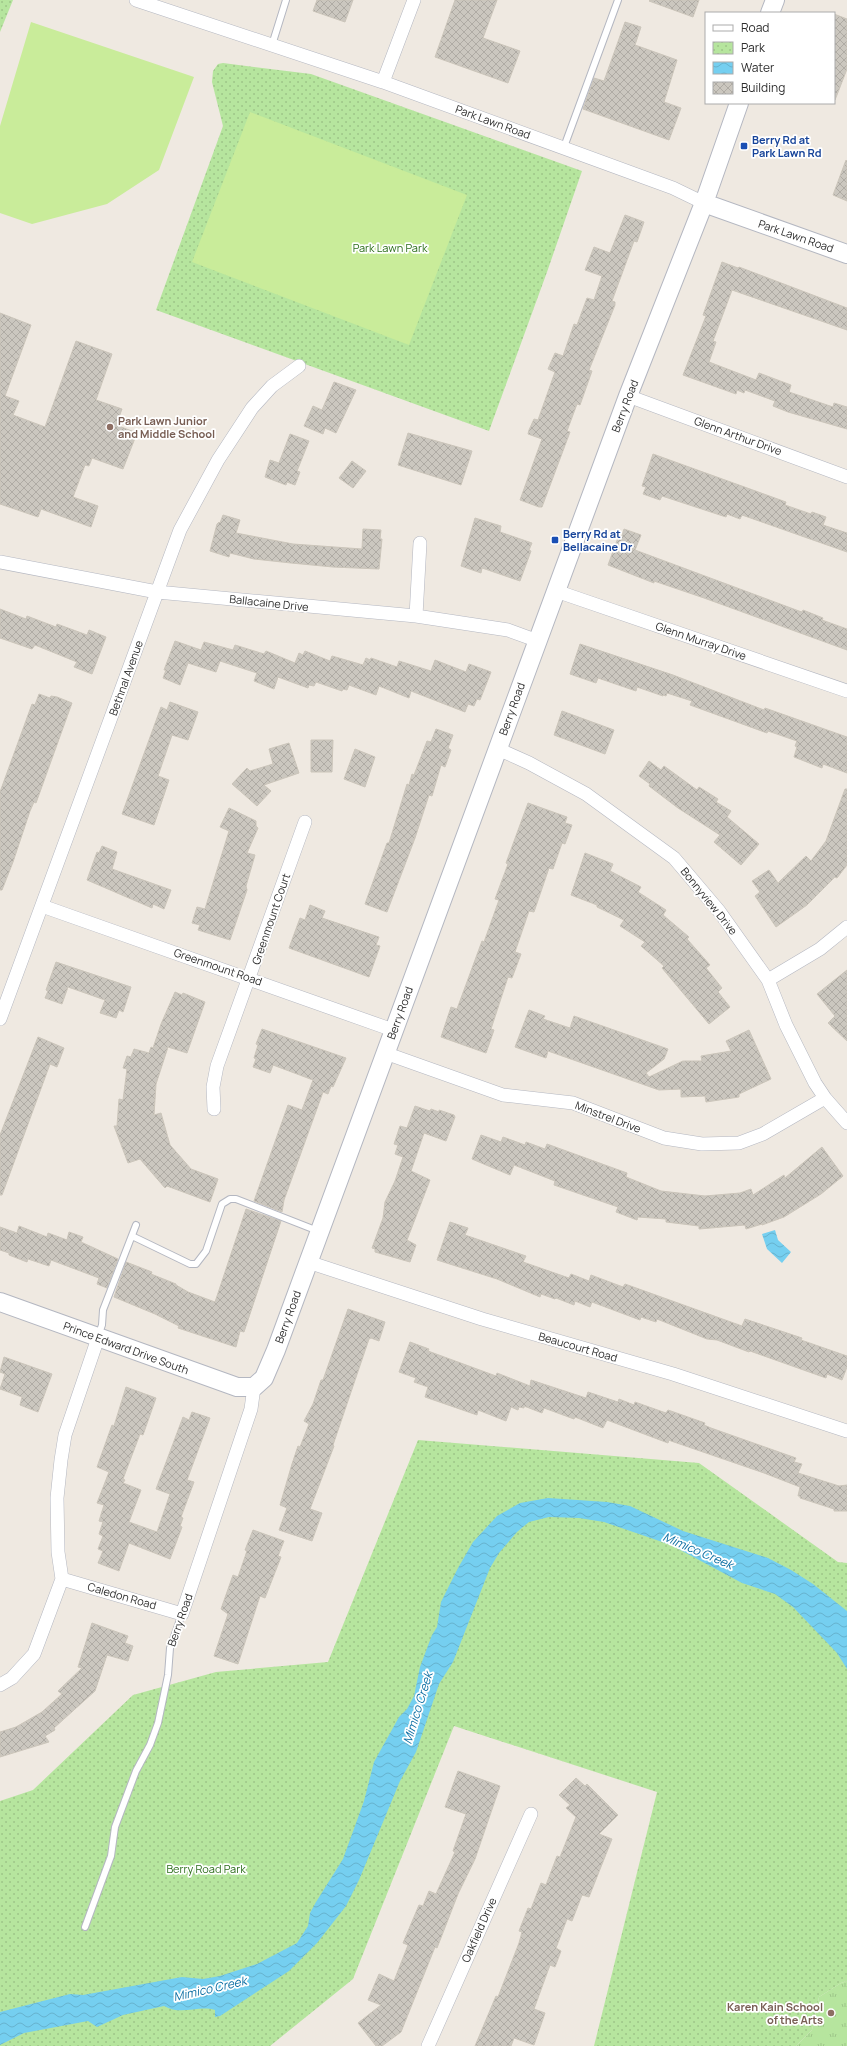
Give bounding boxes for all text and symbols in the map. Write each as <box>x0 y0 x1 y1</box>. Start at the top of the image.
legend <box>705 12 835 104</box>
text: Road <box>741 19 769 36</box>
text: Park <box>741 39 766 56</box>
text: Water <box>741 59 775 76</box>
text: Building <box>741 79 785 96</box>
street label: Park Lawn Road <box>454 101 533 142</box>
place label: Berry Rd at Park Lawn Rd <box>752 132 822 160</box>
marker: Berry Rd at Park Lawn Rd <box>739 141 749 151</box>
street label: Park Lawn Road <box>756 216 836 255</box>
park label: Park Lawn Park <box>353 240 428 255</box>
street label: Berry Road <box>608 377 641 434</box>
place label: Park Lawn Junior and Middle School <box>118 413 215 441</box>
street label: Glenn Arthur Drive <box>692 413 785 459</box>
marker: Park Lawn Junior and Middle School <box>105 422 115 432</box>
place label: Berry Rd at Bellacaine Dr <box>563 526 633 554</box>
marker: Berry Rd at Bellacaine Dr <box>550 535 560 545</box>
street label: Ballacaine Drive <box>229 591 310 614</box>
street label: Glenn Murray Drive <box>654 618 749 663</box>
street label: Bethnal Avenue <box>105 638 146 718</box>
street label: Berry Road <box>495 680 528 737</box>
street label: Bonnyview Drive <box>678 864 742 938</box>
street label: Greenmount Court <box>248 871 293 966</box>
street label: Greenmount Road <box>172 944 264 989</box>
street label: Berry Road <box>383 984 416 1041</box>
street label: Minstrel Drive <box>573 1097 644 1136</box>
street label: Berry Road <box>271 1288 304 1345</box>
street label: Prince Edward Drive South <box>61 1318 191 1377</box>
street label: Beaucourt Road <box>537 1328 619 1365</box>
water label: Mimico Creek <box>661 1528 738 1574</box>
street label: Caledon Road <box>86 1579 158 1612</box>
street label: Berry Road <box>163 1591 196 1648</box>
water label: Mimico Creek <box>398 1668 437 1746</box>
park label: Berry Road Park <box>166 1861 246 1876</box>
street label: Oakfield Drive <box>458 1894 500 1965</box>
water label: Mimico Creek <box>172 1971 250 2005</box>
place label: Karen Kain School of the Arts <box>727 1999 823 2027</box>
marker: Karen Kain School of the Arts <box>826 2008 836 2018</box>

